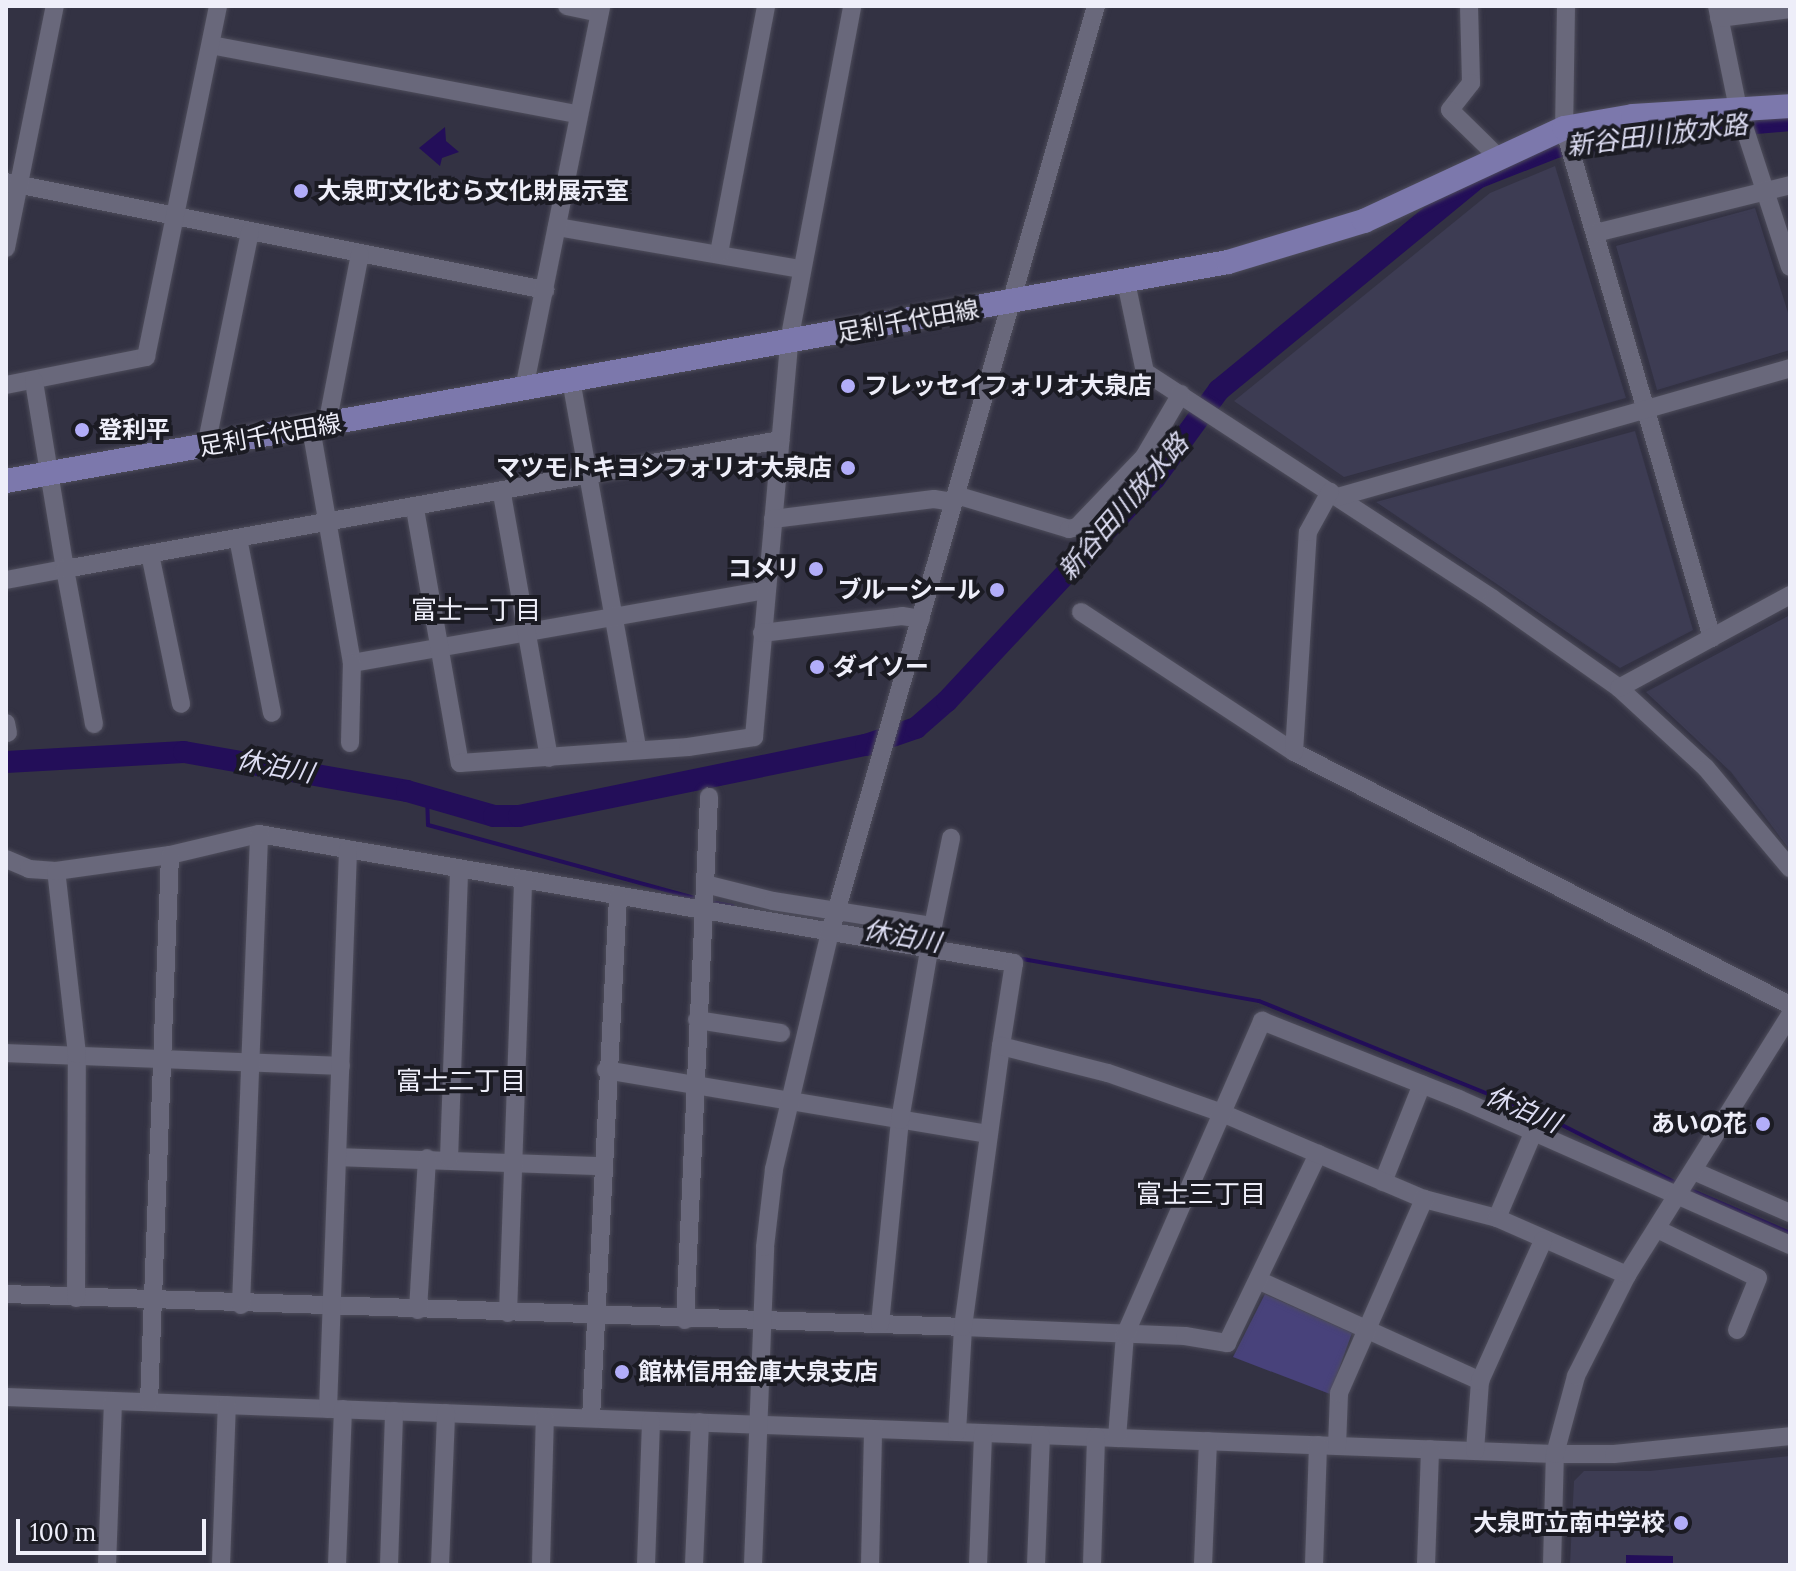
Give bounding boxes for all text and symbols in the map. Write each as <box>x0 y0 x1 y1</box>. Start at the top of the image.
water label: 新谷田川放水路 <box>1565 108 1749 162</box>
place label: 大泉町文化むら文化財展示室 <box>317 177 629 205</box>
marker: 大泉町文化むら文化財展示室 <box>292 182 310 200</box>
street label: 足利千代田線 <box>835 294 981 348</box>
place label: フレッセイフォリオ大泉店 <box>864 372 1152 400</box>
marker: フレッセイフォリオ大泉店 <box>839 377 857 395</box>
street label: 足利千代田線 <box>197 408 343 462</box>
place label: 登利平 <box>98 416 170 444</box>
marker: 登利平 <box>73 421 91 439</box>
water label: 新谷田川放水路 <box>1052 428 1194 586</box>
place label: マツモトキヨシフォリオ大泉店 <box>496 454 832 482</box>
marker: マツモトキヨシフォリオ大泉店 <box>839 459 857 477</box>
place label: コメリ <box>728 555 800 583</box>
marker: コメリ <box>807 560 825 578</box>
place label: ブルーシール <box>837 576 981 604</box>
marker: ブルーシール <box>988 581 1006 599</box>
district label: 富士一丁目 <box>411 594 541 626</box>
place label: ダイソー <box>833 653 929 681</box>
marker: ダイソー <box>808 658 826 676</box>
water label: 休泊川 <box>234 743 316 789</box>
water label: 休泊川 <box>861 914 943 958</box>
district label: 富士二丁目 <box>396 1065 526 1097</box>
water label: 休泊川 <box>1481 1079 1565 1139</box>
place label: あいの花 <box>1651 1110 1747 1138</box>
marker: あいの花 <box>1754 1115 1772 1133</box>
district label: 富士三丁目 <box>1136 1178 1266 1210</box>
place label: 館林信用金庫大泉支店 <box>638 1358 878 1386</box>
marker: 館林信用金庫大泉支店 <box>613 1363 631 1381</box>
scale bar <box>20 1503 210 1553</box>
place label: 大泉町立南中学校 <box>1473 1509 1665 1537</box>
marker: 大泉町立南中学校 <box>1672 1514 1690 1532</box>
text: 100 m <box>30 1517 96 1548</box>

